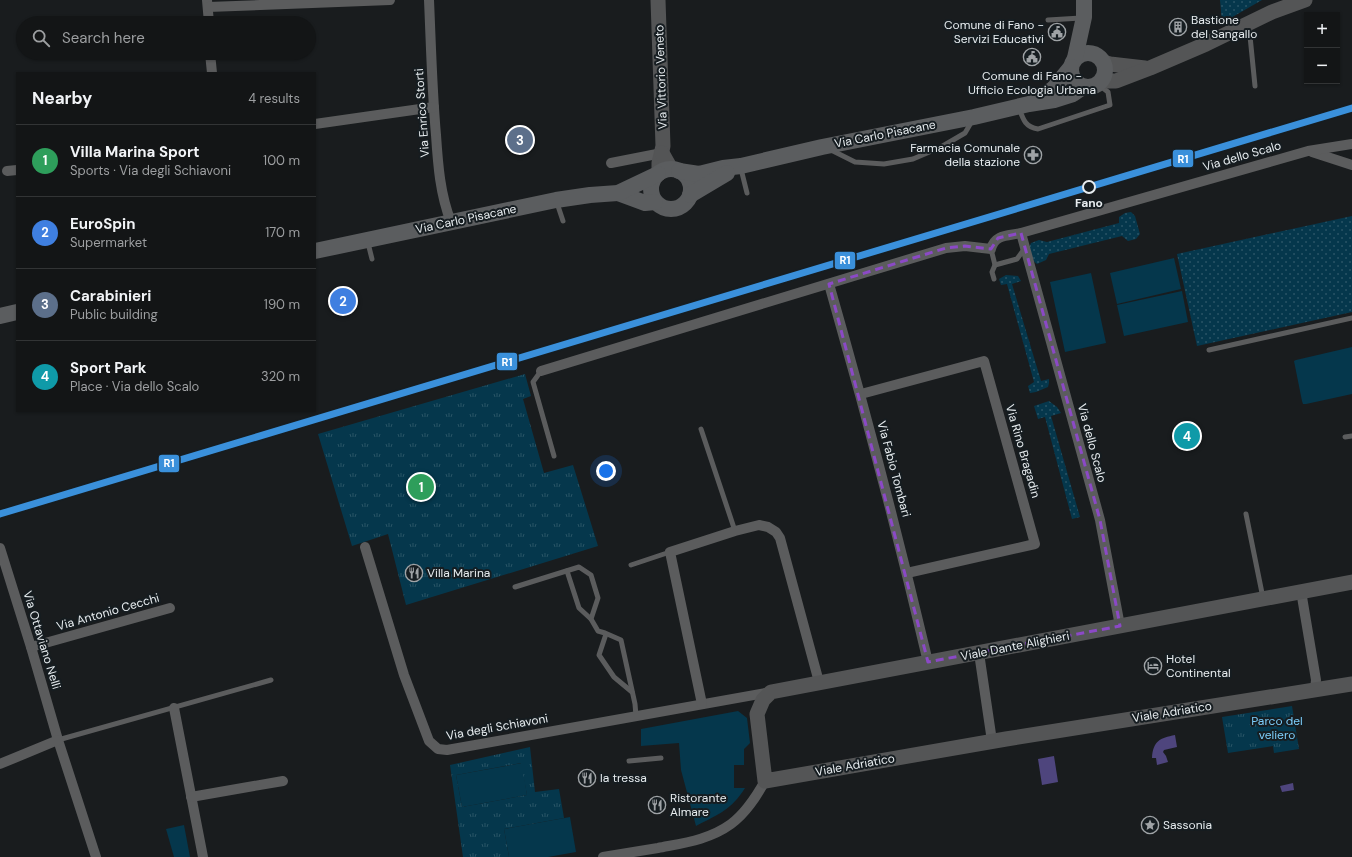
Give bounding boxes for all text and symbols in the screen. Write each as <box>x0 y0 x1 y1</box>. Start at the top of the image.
place label: Bastione del Sangallo <box>1191 12 1257 42</box>
map controls <box>1304 12 1340 84</box>
button: + <box>1304 12 1340 48</box>
search box <box>16 16 316 60</box>
place label: Comune di Fano - Servizi Educativi <box>944 17 1044 47</box>
building icon: Bastione del Sangallo <box>1168 17 1188 37</box>
public building icon: Comune di Fano - Servizi Educativi <box>1047 22 1067 42</box>
street label: Via Vittorio Veneto <box>651 24 671 130</box>
icon: search <box>30 27 52 49</box>
text: Search here <box>62 28 145 48</box>
public building icon: Comune di Fano - Ufficio Ecologia Urbana <box>1022 47 1042 67</box>
button: − <box>1304 48 1340 84</box>
street label: Via Enrico Storti <box>411 68 433 158</box>
place label: Comune di Fano - Ufficio Ecologia Urbana <box>968 68 1096 98</box>
text: Nearby <box>32 87 92 109</box>
text: 4 results <box>248 90 300 107</box>
street label: Via Carlo Pisacane <box>833 116 937 152</box>
pin: 3 <box>507 125 533 155</box>
street label: Via dello Scalo <box>1201 137 1283 175</box>
place label: Farmacia Comunale della stazione <box>910 140 1020 170</box>
text: Villa Marina Sport <box>70 142 200 162</box>
pharmacy icon: Farmacia Comunale della stazione <box>1023 145 1043 165</box>
line badge: R1 <box>1172 149 1194 168</box>
text: 1 <box>43 152 47 169</box>
text: 100 m <box>263 152 300 169</box>
text: R1 <box>1178 152 1188 166</box>
text: Sports · Via degli Schiavoni <box>70 162 231 179</box>
marker: Fano <box>1082 180 1096 194</box>
place label: Fano <box>1075 195 1103 211</box>
street label: Via Carlo Pisacane <box>414 200 518 238</box>
text: EuroSpin <box>70 214 135 234</box>
text: 2 <box>41 224 49 241</box>
text: 170 m <box>265 224 300 241</box>
text: Supermarket <box>70 234 147 251</box>
line badge: R1 <box>834 251 856 270</box>
text: R1 <box>840 253 850 267</box>
text: Carabinieri <box>70 286 151 306</box>
pin: 2 <box>330 286 356 316</box>
text: 3 <box>41 296 49 313</box>
text: 190 m <box>264 296 300 313</box>
text: Public building <box>70 306 158 323</box>
line badge: R1 <box>496 352 518 371</box>
text: R1 <box>502 355 512 369</box>
text: Sport Park <box>70 358 147 378</box>
text: 4 <box>41 368 49 385</box>
text: 320 m <box>261 368 300 385</box>
text: Place · Via dello Scalo <box>70 378 199 395</box>
street label: Via Rino Bragadin <box>1002 402 1044 500</box>
street label: Via dello Scalo <box>1074 402 1110 484</box>
street label: Via Fabio Tombari <box>873 419 915 519</box>
pin: 4 <box>1174 421 1200 451</box>
line badge: R1 <box>158 454 180 473</box>
text: R1 <box>164 456 174 470</box>
your location <box>596 461 616 481</box>
pin: 1 <box>408 472 434 502</box>
restaurant icon: Villa Marina <box>404 563 424 583</box>
place label: Villa Marina <box>427 565 490 581</box>
street label: Via Ottaviano Nelli <box>19 589 65 691</box>
street label: Via Antonio Cecchi <box>55 590 161 634</box>
street label: Viale Dante Alighieri <box>959 628 1071 664</box>
place label: Hotel Continental <box>1166 651 1231 681</box>
hotel icon: Hotel Continental <box>1143 656 1163 676</box>
street label: Viale Adriatico <box>1131 698 1213 726</box>
street label: Via degli Schiavoni <box>445 710 549 744</box>
park label: Parco del veliero <box>1251 713 1303 743</box>
street label: Viale Adriatico <box>814 750 896 780</box>
restaurant icon: la tressa <box>577 768 597 788</box>
place label: la tressa <box>600 770 647 786</box>
place label: Ristorante Almare <box>670 790 727 820</box>
restaurant icon: Ristorante Almare <box>647 795 667 815</box>
place icon: Sassonia <box>1140 815 1160 835</box>
place label: Sassonia <box>1163 817 1212 833</box>

